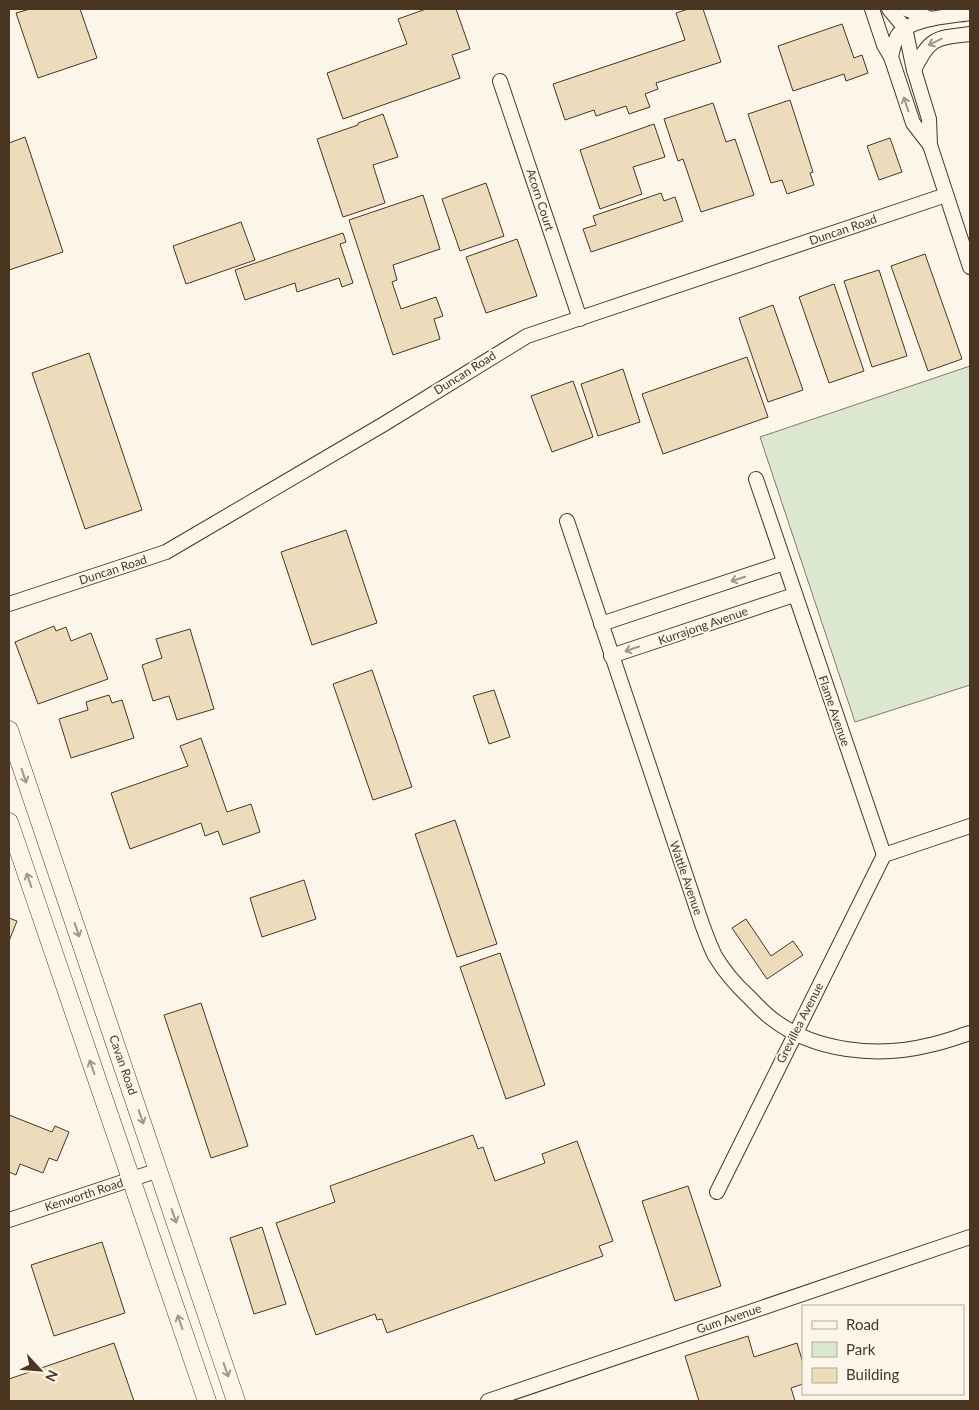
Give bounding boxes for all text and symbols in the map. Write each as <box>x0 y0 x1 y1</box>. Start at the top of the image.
one-way arrow <box>928 37 943 47</box>
one-way arrow <box>901 96 911 112</box>
street label: Acorn Court <box>523 167 558 234</box>
street label: Duncan Road <box>807 211 879 248</box>
street label: Duncan Road <box>431 348 499 398</box>
street label: Duncan Road <box>77 551 149 588</box>
one-way arrow <box>730 575 746 584</box>
street label: Kurrajong Avenue <box>656 603 750 648</box>
one-way arrow <box>624 645 640 655</box>
street label: Flame Avenue <box>815 673 854 748</box>
one-way arrow <box>20 768 30 784</box>
street label: Wattle Avenue <box>667 839 706 917</box>
one-way arrow <box>23 872 33 888</box>
one-way arrow <box>73 922 82 937</box>
street label: Grevillea Avenue <box>773 980 826 1066</box>
street label: Cavan Road <box>106 1033 141 1097</box>
one-way arrow <box>87 1059 96 1075</box>
one-way arrow <box>136 1109 146 1125</box>
street label: Kenworth Road <box>43 1175 125 1214</box>
one-way arrow <box>170 1208 179 1223</box>
street label: Gum Avenue <box>694 1300 763 1337</box>
legend <box>802 1305 964 1395</box>
one-way arrow <box>175 1315 184 1330</box>
text: Road <box>846 1315 879 1333</box>
text: Park <box>846 1340 876 1358</box>
north arrow <box>15 1345 65 1395</box>
one-way arrow <box>221 1362 231 1378</box>
text: Building <box>846 1365 899 1383</box>
text: N <box>42 1367 62 1384</box>

